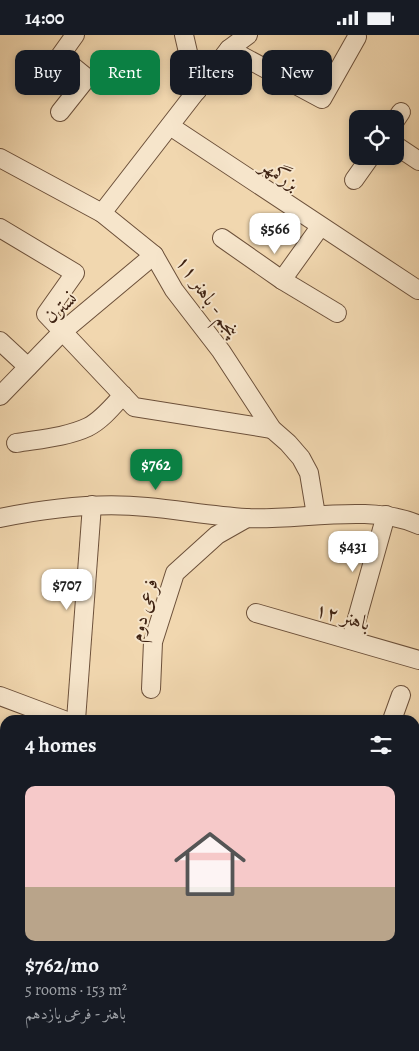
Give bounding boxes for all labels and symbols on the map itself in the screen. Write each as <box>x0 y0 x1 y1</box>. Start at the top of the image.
street label: بزرگمهر <box>253 151 305 197</box>
pin: $566 <box>245 213 305 255</box>
street label: پنجم - باهنر ۱۱ <box>165 250 247 347</box>
street label: نسترن <box>38 285 83 330</box>
pin: $762 <box>126 449 186 491</box>
pin: $431 <box>323 531 383 573</box>
pin: $707 <box>37 569 97 611</box>
street label: فرعی دوم <box>122 576 169 646</box>
street label: باهنر ۱۲ <box>312 596 373 637</box>

